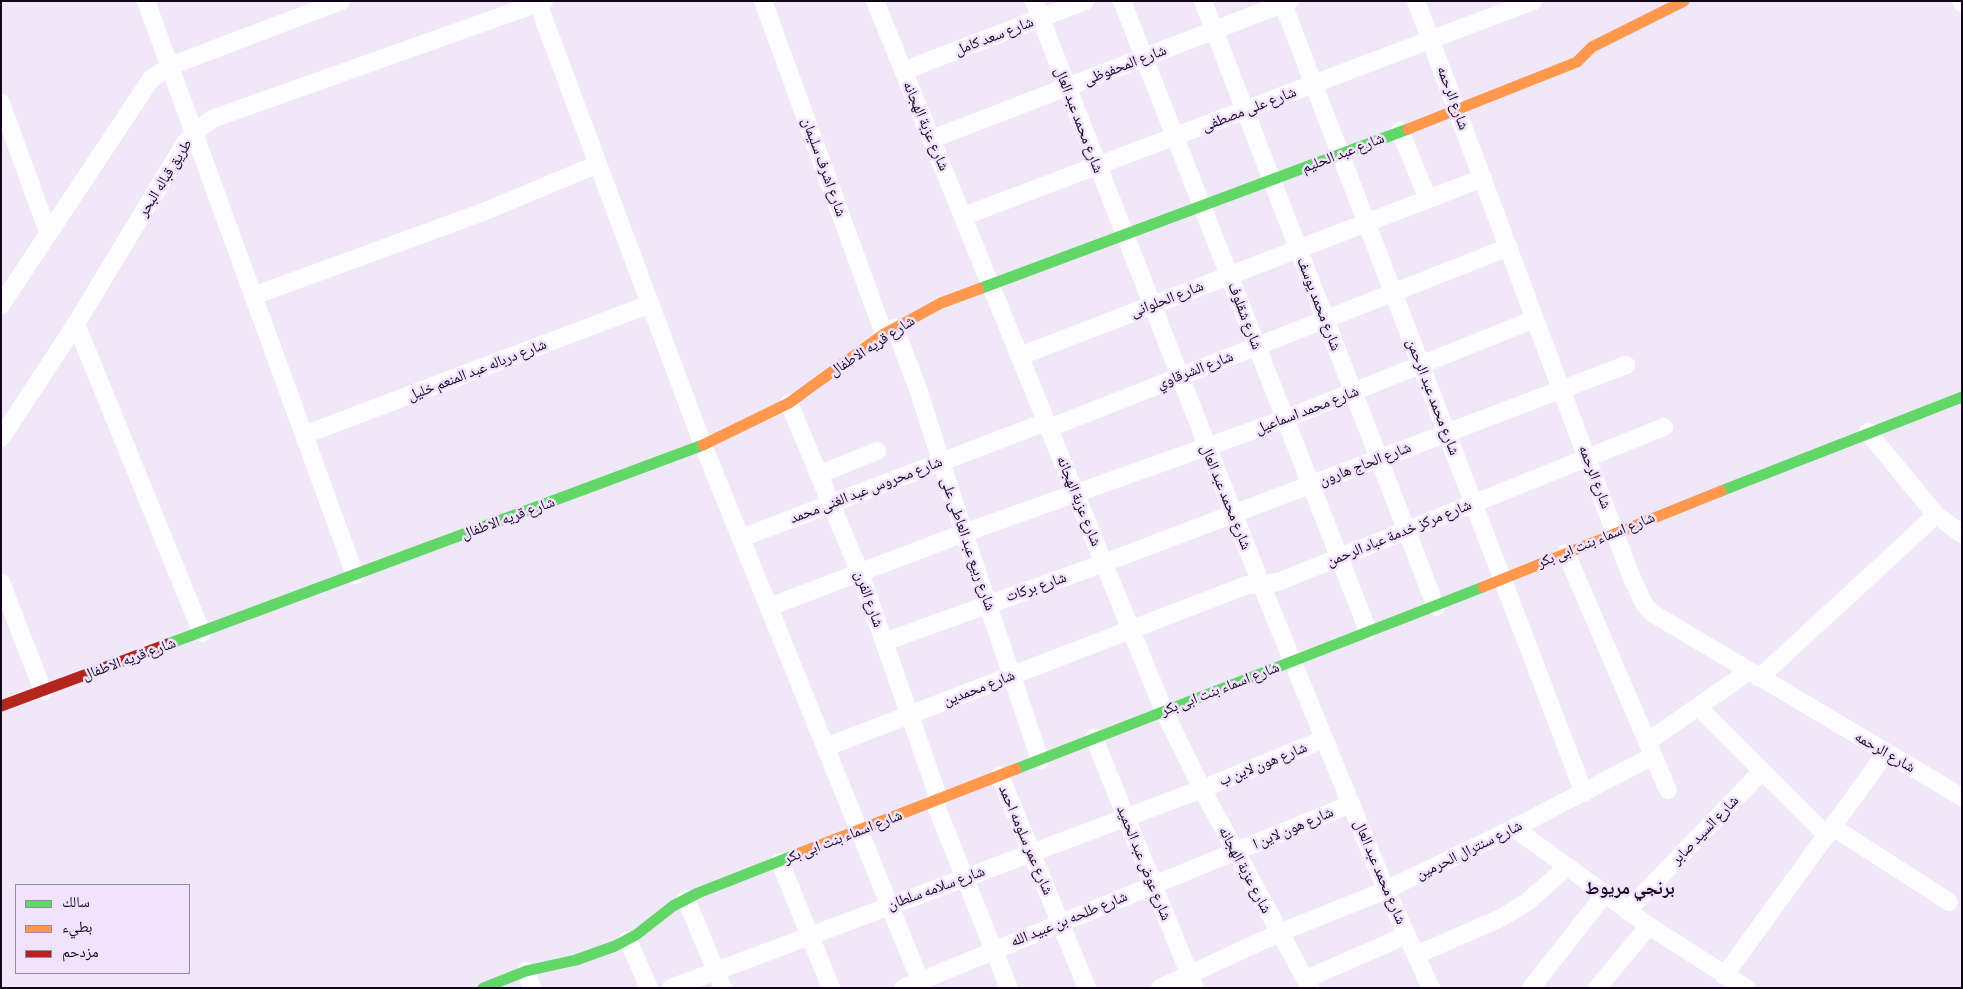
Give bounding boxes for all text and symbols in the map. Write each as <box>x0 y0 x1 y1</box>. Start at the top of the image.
street label: شارع سعد كامل <box>952 13 1036 59</box>
street label: شارع المحفوظى <box>1081 41 1169 89</box>
street label: شارع الرحمه <box>1433 64 1473 132</box>
street label: شارع محمد عبد العال <box>1051 65 1107 175</box>
street label: شارع عزبة الهجانه <box>899 78 953 174</box>
street label: شارع على مصطفى <box>1199 83 1299 135</box>
street label: شارع اشرف سليمان <box>798 115 850 219</box>
street label: شارع عبد الحليم <box>1299 129 1387 177</box>
street label: طريق قباله البحر <box>134 136 196 220</box>
street label: شارع محمد يوسف <box>1293 255 1345 353</box>
street label: شارع الحلوانى <box>1128 277 1206 321</box>
street label: شارع شقلوف <box>1224 280 1266 352</box>
street label: شارع قريه الاطفال <box>826 312 918 380</box>
street label: شارع درباله عبد المنعم خليل <box>405 335 549 405</box>
street label: شارع محمد عبد الرحمن <box>1402 336 1464 458</box>
street label: شارع الشرقاوي <box>1154 347 1236 393</box>
street label: شارع محمد اسماعيل <box>1253 382 1361 438</box>
street label: شارع الحاج هارون <box>1316 438 1414 490</box>
street label: شارع محمد عبد العال <box>1197 442 1255 552</box>
street label: شارع الرحمه <box>1575 443 1615 511</box>
street label: شارع محروس عبد الغنى محمد <box>787 453 945 527</box>
street label: شارع عزبة الهجانه <box>1053 453 1105 549</box>
street label: شارع ربيع عبد العاطى على <box>937 475 999 613</box>
street label: شارع قريه الاطفال <box>459 493 557 543</box>
street label: شارع مركز خدمة عباد الرحمن <box>1324 496 1474 570</box>
street label: شارع اسماء بنت ابى بكر <box>1534 508 1658 572</box>
street label: شارع الفرن <box>850 568 888 630</box>
street label: شارع بركات <box>1003 568 1069 606</box>
street label: شارع قريه الاطفال <box>80 634 178 684</box>
street label: شارع اسماء بنت ابى بكر <box>1158 658 1282 720</box>
street label: شارع محمدين <box>941 666 1017 710</box>
street label: شارع الرحمه <box>1852 728 1918 776</box>
street label: شارع هون لاين ب <box>1216 738 1310 790</box>
street label: شارع عمر سلومه احمد <box>995 782 1057 898</box>
street label: شارع السيد صابر <box>1668 792 1742 868</box>
street label: شارع عوض عبد الحميد <box>1113 803 1175 923</box>
street label: شارع هون لاين ا <box>1250 803 1336 853</box>
street label: شارع اسماء بنت ابى بكر <box>781 806 905 868</box>
street label: شارع سنترال الحرمين <box>1413 816 1525 884</box>
street label: شارع محمد عبد العال <box>1350 817 1410 927</box>
street label: شارع عزبة الهجانه <box>1215 823 1275 917</box>
street label: شارع سلامه سلطان <box>885 862 987 914</box>
district label: برنجي مريوط <box>1585 877 1675 899</box>
legend <box>15 884 190 974</box>
street label: شارع طلحه بن عبيد الله <box>1008 887 1130 951</box>
text: سالك <box>62 894 90 910</box>
text: بطيء <box>62 919 92 935</box>
text: مزدحم <box>62 944 99 960</box>

